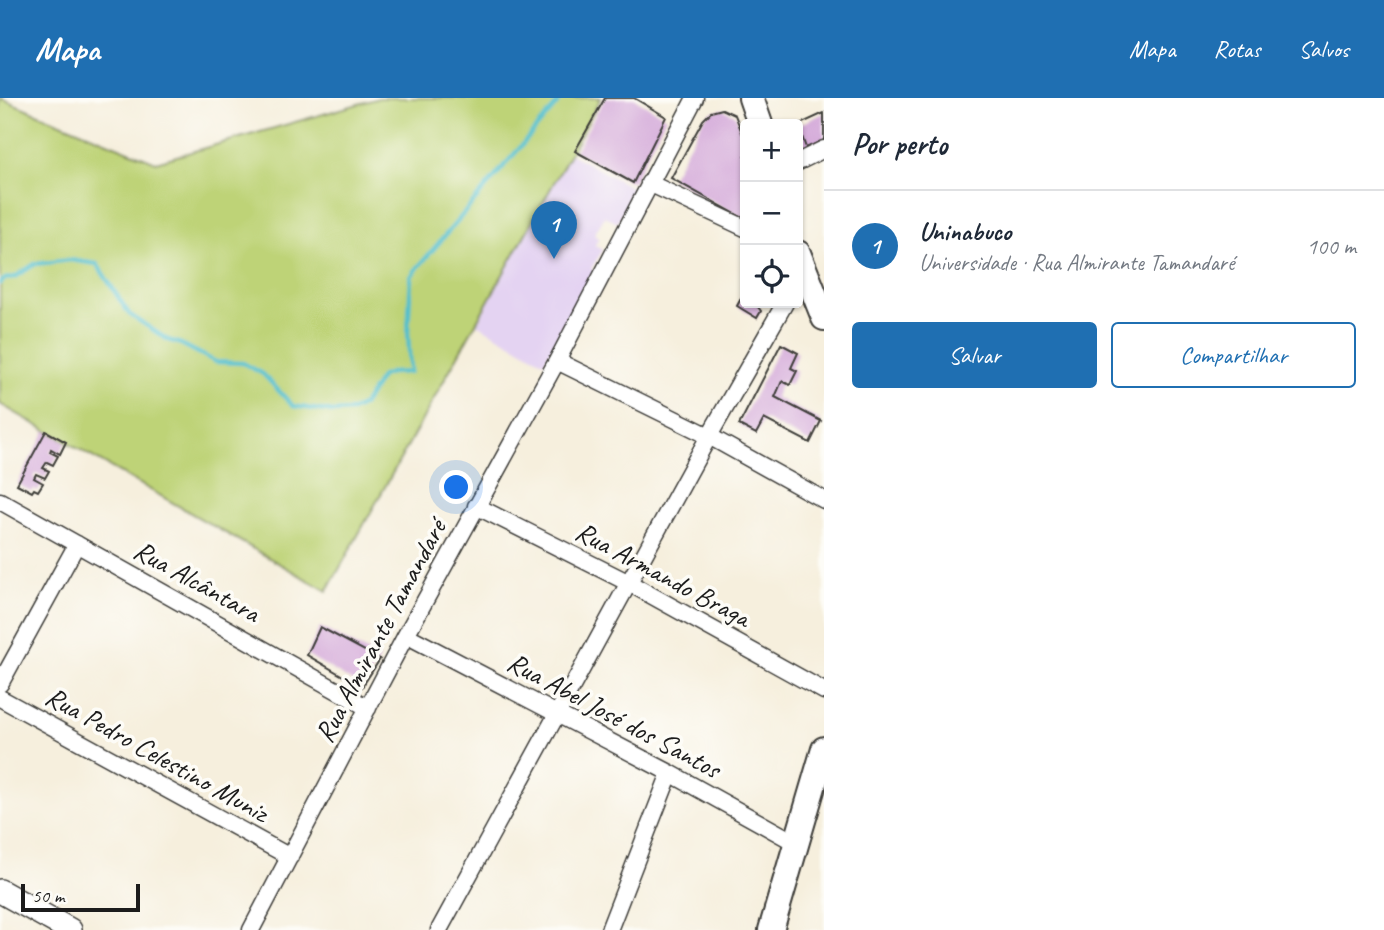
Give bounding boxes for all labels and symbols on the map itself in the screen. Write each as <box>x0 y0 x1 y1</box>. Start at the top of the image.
pin: 1 <box>531 201 577 259</box>
your location <box>439 470 473 504</box>
street label: Rua Almirante Tamandaré <box>307 510 455 748</box>
street label: Rua Armando Braga <box>570 513 758 636</box>
street label: Rua Alcântara <box>128 532 268 631</box>
street label: Rua Abel José dos Santos <box>501 644 729 787</box>
street label: Rua Pedro Celestino Muniz <box>40 678 276 831</box>
scale bar <box>21 881 140 913</box>

